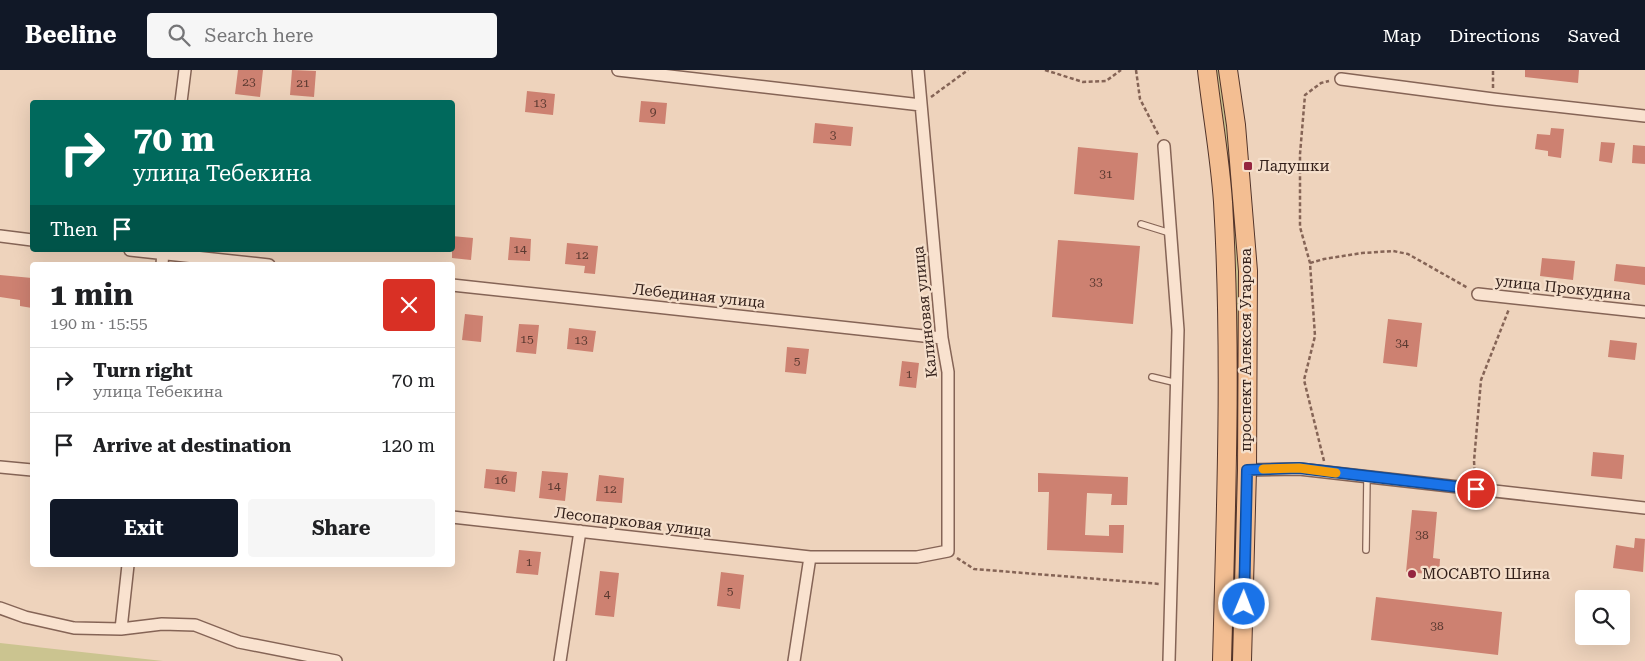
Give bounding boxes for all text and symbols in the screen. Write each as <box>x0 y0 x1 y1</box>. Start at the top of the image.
search box <box>147 13 497 58</box>
text: Beeline <box>25 21 117 49</box>
icon: search <box>165 21 193 49</box>
text: Search here <box>205 24 313 47</box>
text: Map <box>1383 25 1421 46</box>
text: Directions <box>1449 25 1540 46</box>
text: Saved <box>1568 25 1620 46</box>
house number: 23 <box>242 75 256 89</box>
house number: 21 <box>296 76 310 90</box>
house number: 13 <box>533 96 547 110</box>
house number: 9 <box>650 105 657 119</box>
text: 70 m <box>133 119 215 160</box>
icon: right <box>50 120 115 185</box>
house number: 3 <box>830 128 837 142</box>
place label: Ладушки <box>1258 157 1330 175</box>
marker: Ладушки <box>1242 160 1254 172</box>
text: улица Тебекина <box>133 161 311 186</box>
house number: 31 <box>1099 167 1113 181</box>
icon: arrive <box>108 215 136 243</box>
text: Then <box>50 218 98 241</box>
house number: 14 <box>513 242 527 256</box>
street label: Калиновая улица <box>909 245 941 379</box>
house number: 12 <box>575 248 589 262</box>
street label: проспект Алексея Угарова <box>1237 248 1255 452</box>
street label: улица Прокудина <box>1494 272 1632 304</box>
house number: 33 <box>1089 275 1103 289</box>
text: 1 min <box>50 277 133 312</box>
button: close <box>383 279 435 331</box>
street label: Лебединая улица <box>632 280 766 312</box>
text: 190 m · 15:55 <box>50 314 148 333</box>
house number: 15 <box>520 332 534 346</box>
house number: 13 <box>574 333 588 347</box>
house number: 34 <box>1395 336 1409 350</box>
house number: 5 <box>794 354 801 368</box>
text: Turn right <box>93 359 193 382</box>
icon: right <box>50 366 78 394</box>
house number: 1 <box>906 367 913 381</box>
text: 70 m <box>392 369 435 392</box>
text: улица Тебекина <box>93 382 223 401</box>
icon: arrive <box>50 431 78 459</box>
text: Arrive at destination <box>93 434 291 457</box>
text: 120 m <box>381 434 435 457</box>
pin <box>1455 468 1497 510</box>
house number: 16 <box>494 473 508 487</box>
icon: arrive <box>1462 475 1490 503</box>
house number: 14 <box>547 479 561 493</box>
house number: 12 <box>603 482 617 496</box>
button: Exit <box>50 499 238 557</box>
button: Share <box>248 499 435 557</box>
street label: Лесопарковая улица <box>553 503 713 541</box>
house number: 38 <box>1415 528 1429 542</box>
house number: 1 <box>526 555 533 569</box>
place label: МОСАВТО Шина <box>1422 565 1550 583</box>
marker: МОСАВТО Шина <box>1406 568 1418 580</box>
position arrow <box>1217 577 1269 629</box>
house number: 5 <box>727 584 734 598</box>
house number: 4 <box>604 587 611 601</box>
map controls <box>1575 590 1630 645</box>
button: search <box>1575 590 1630 645</box>
house number: 38 <box>1430 619 1444 633</box>

